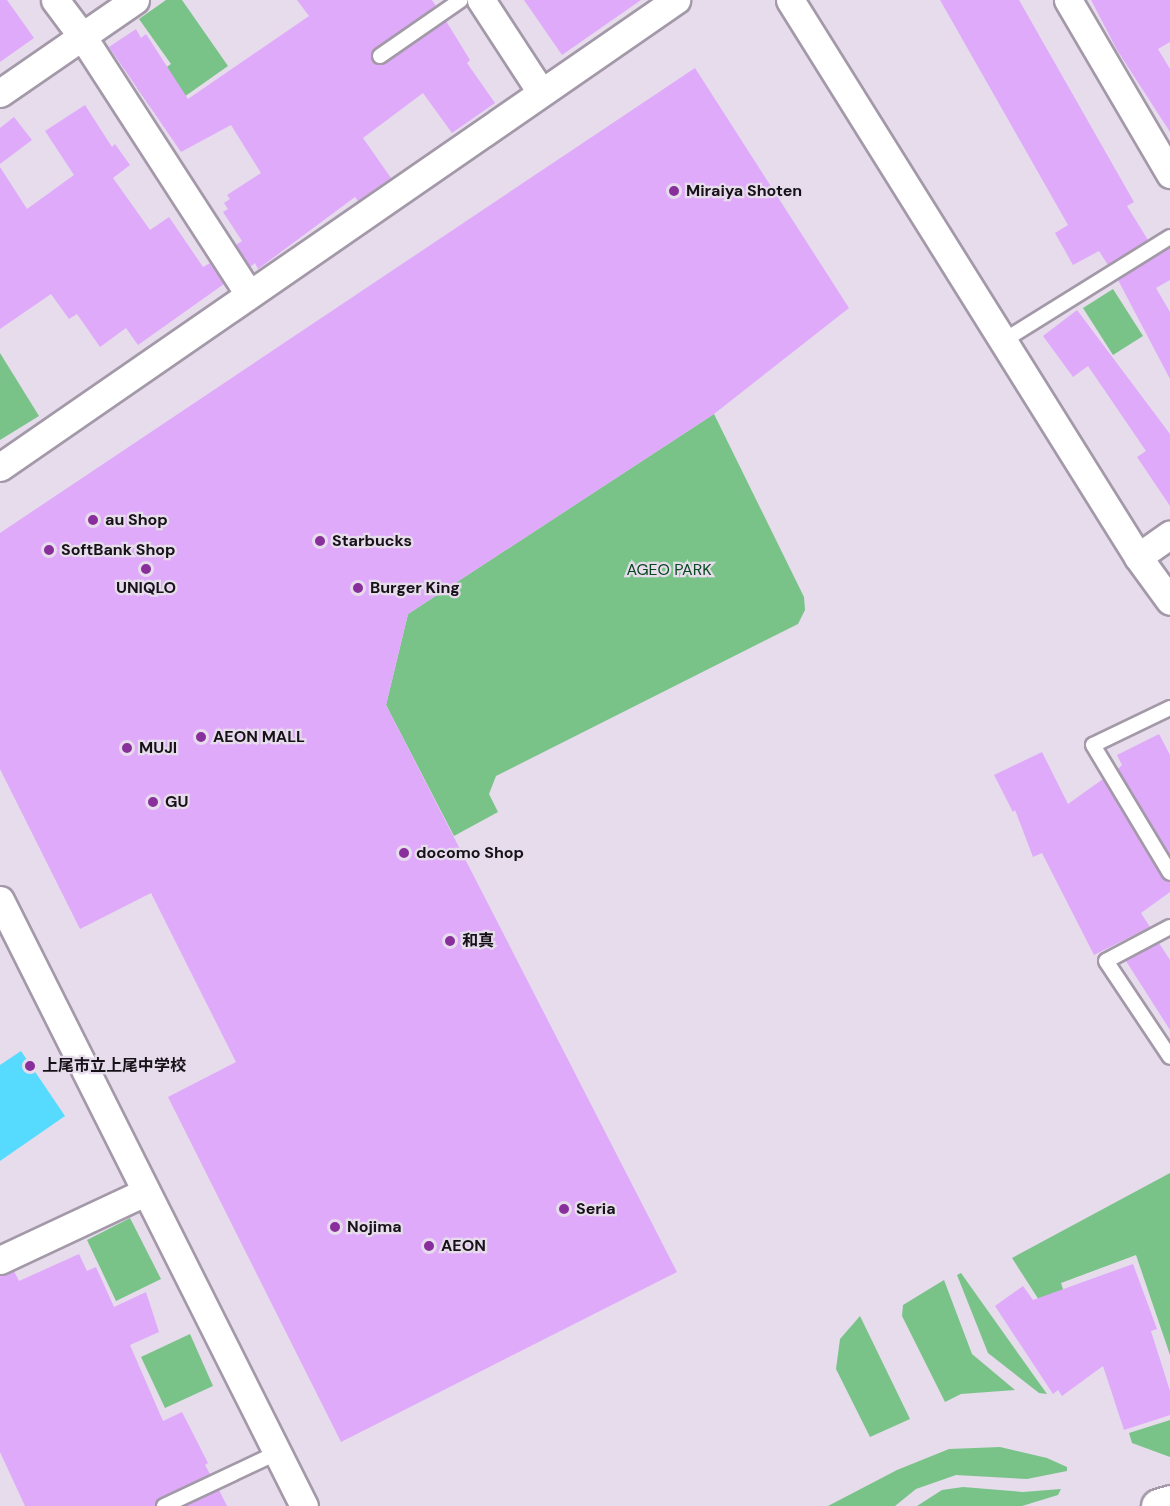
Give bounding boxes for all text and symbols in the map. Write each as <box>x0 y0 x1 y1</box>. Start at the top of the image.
place label: Miraiya Shoten <box>686 181 802 201</box>
marker: Miraiya Shoten <box>667 184 681 198</box>
place label: au Shop <box>105 510 168 530</box>
marker: au Shop <box>86 513 100 527</box>
place label: Starbucks <box>332 531 412 551</box>
marker: Starbucks <box>313 534 327 548</box>
place label: SoftBank Shop <box>61 540 176 560</box>
marker: SoftBank Shop <box>42 543 56 557</box>
park label: AGEO PARK <box>626 560 712 580</box>
marker: UNIQLO <box>139 562 153 576</box>
place label: UNIQLO <box>116 578 176 598</box>
place label: Burger King <box>370 578 460 598</box>
marker: Burger King <box>351 581 365 595</box>
place label: AEON MALL <box>213 727 305 747</box>
marker: AEON MALL <box>194 730 208 744</box>
place label: MUJI <box>139 738 177 758</box>
marker: MUJI <box>120 741 134 755</box>
place label: GU <box>165 792 188 812</box>
marker: GU <box>146 795 160 809</box>
place label: docomo Shop <box>416 843 524 863</box>
marker: docomo Shop <box>397 846 411 860</box>
place label: 和真 <box>462 931 494 951</box>
marker: 和真 <box>443 934 457 948</box>
place label: 上尾市立上尾中学校 <box>42 1056 186 1076</box>
marker: 上尾市立上尾中学校 <box>23 1059 37 1073</box>
place label: Seria <box>576 1199 616 1219</box>
marker: Seria <box>557 1202 571 1216</box>
place label: Nojima <box>347 1217 402 1237</box>
marker: Nojima <box>328 1220 342 1234</box>
place label: AEON <box>441 1236 486 1256</box>
marker: AEON <box>422 1239 436 1253</box>

